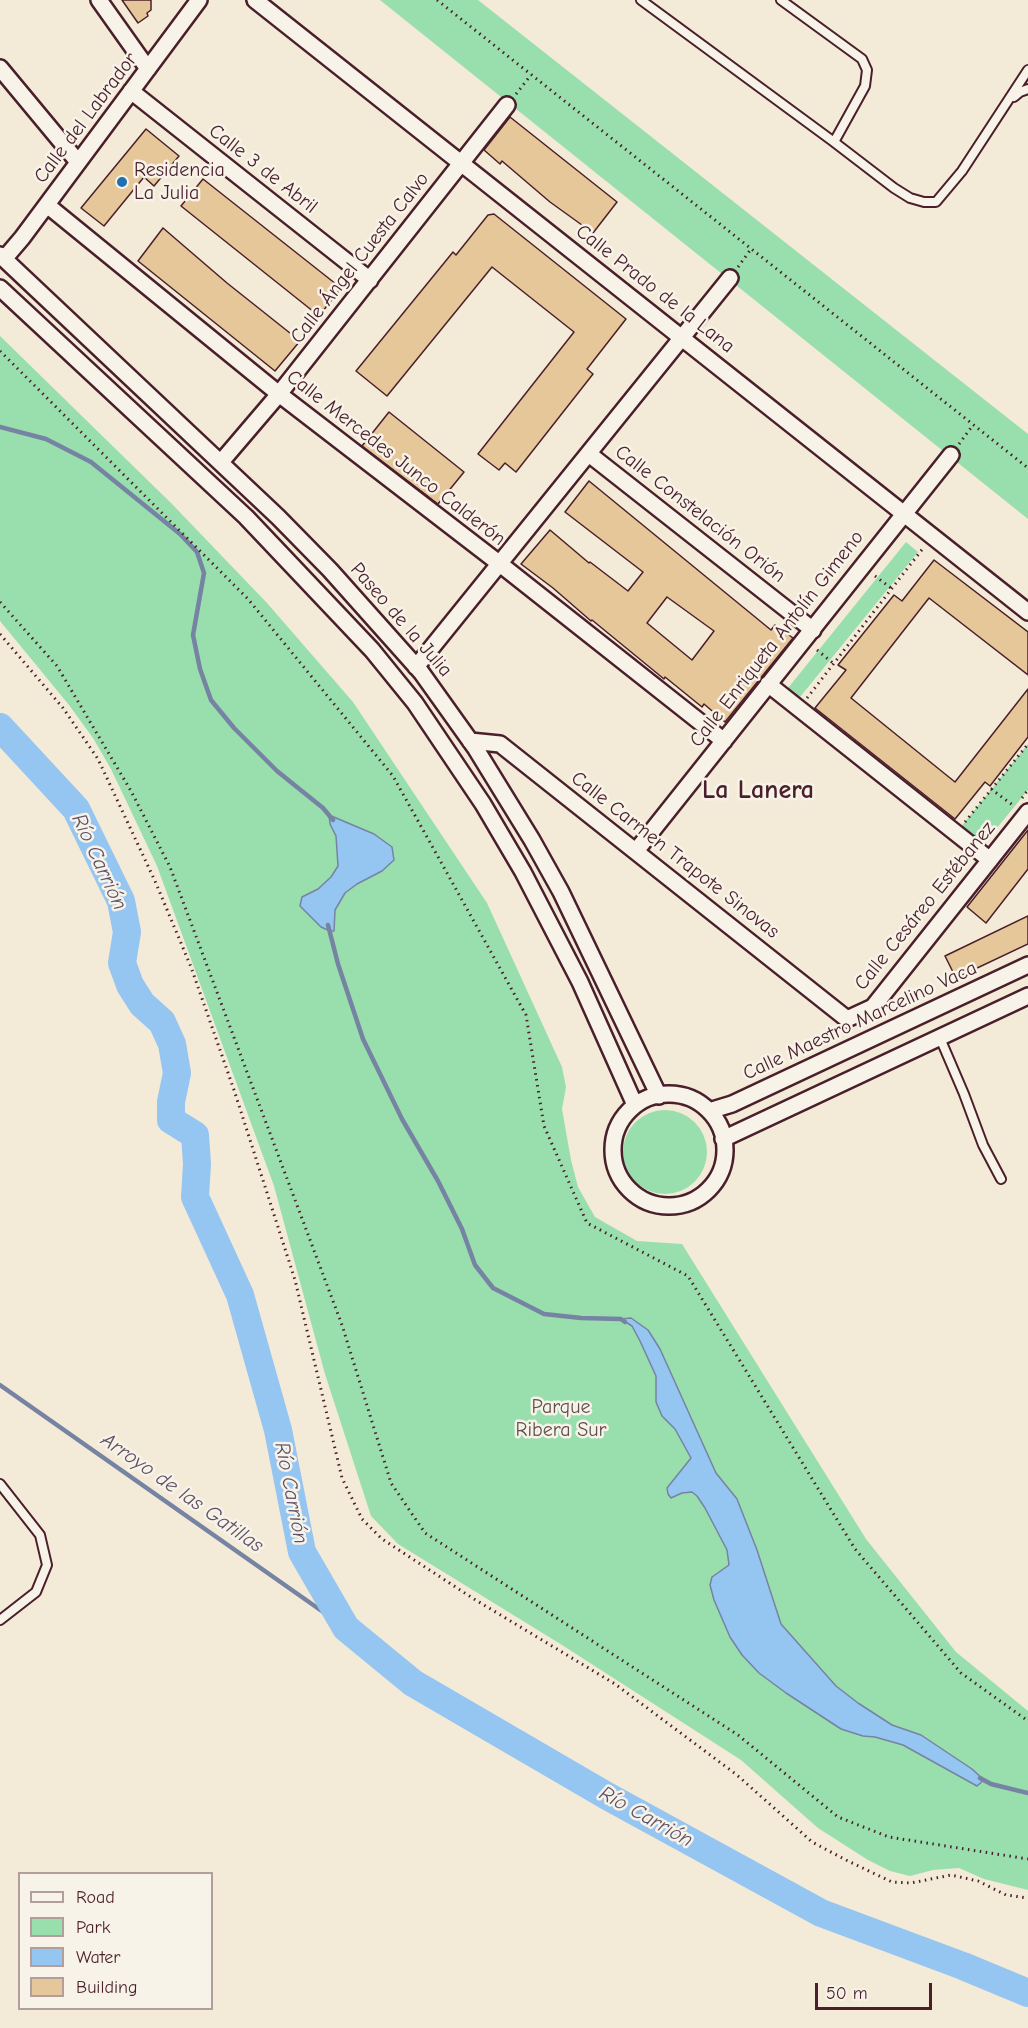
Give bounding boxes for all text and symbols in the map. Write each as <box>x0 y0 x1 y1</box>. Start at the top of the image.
street label: Calle del Labrador <box>29 48 143 188</box>
street label: Calle 3 de Abril <box>204 119 322 219</box>
place label: Residencia La Julia <box>134 158 225 205</box>
street label: Calle Ángel Cuesta Calvo <box>286 168 434 348</box>
marker: Residencia La Julia <box>115 175 129 189</box>
street label: Calle Prado de la Lana <box>571 220 739 358</box>
street label: Calle Mercedes Junco Calderón <box>282 365 510 551</box>
street label: Calle Constelación Orión <box>610 440 790 588</box>
street label: Calle Enriqueta Antolín Gimeno <box>685 526 869 752</box>
street label: Paseo de la Julia <box>345 558 457 682</box>
street label: Calle Carmen Trapote Sinovas <box>566 766 784 944</box>
district label: La Lanera <box>702 775 814 807</box>
water label: Río Carrión <box>66 810 132 914</box>
street label: Calle Cesáreo Estébanez <box>850 817 1000 995</box>
street label: Calle Maestro Marcelino Vaca <box>739 956 981 1086</box>
park label: Parque Ribera Sur <box>516 1395 606 1442</box>
water label: Arroyo de las Gatillas <box>96 1427 268 1559</box>
water label: Río Carrión <box>269 1440 313 1546</box>
water label: Río Carrión <box>595 1781 697 1853</box>
legend <box>18 1872 213 2010</box>
text: Road <box>76 1887 115 1908</box>
text: Park <box>76 1917 110 1938</box>
text: Water <box>76 1947 120 1968</box>
scale bar <box>818 1971 935 2009</box>
text: Building <box>76 1977 138 1998</box>
text: 50 m <box>826 1983 868 2004</box>

